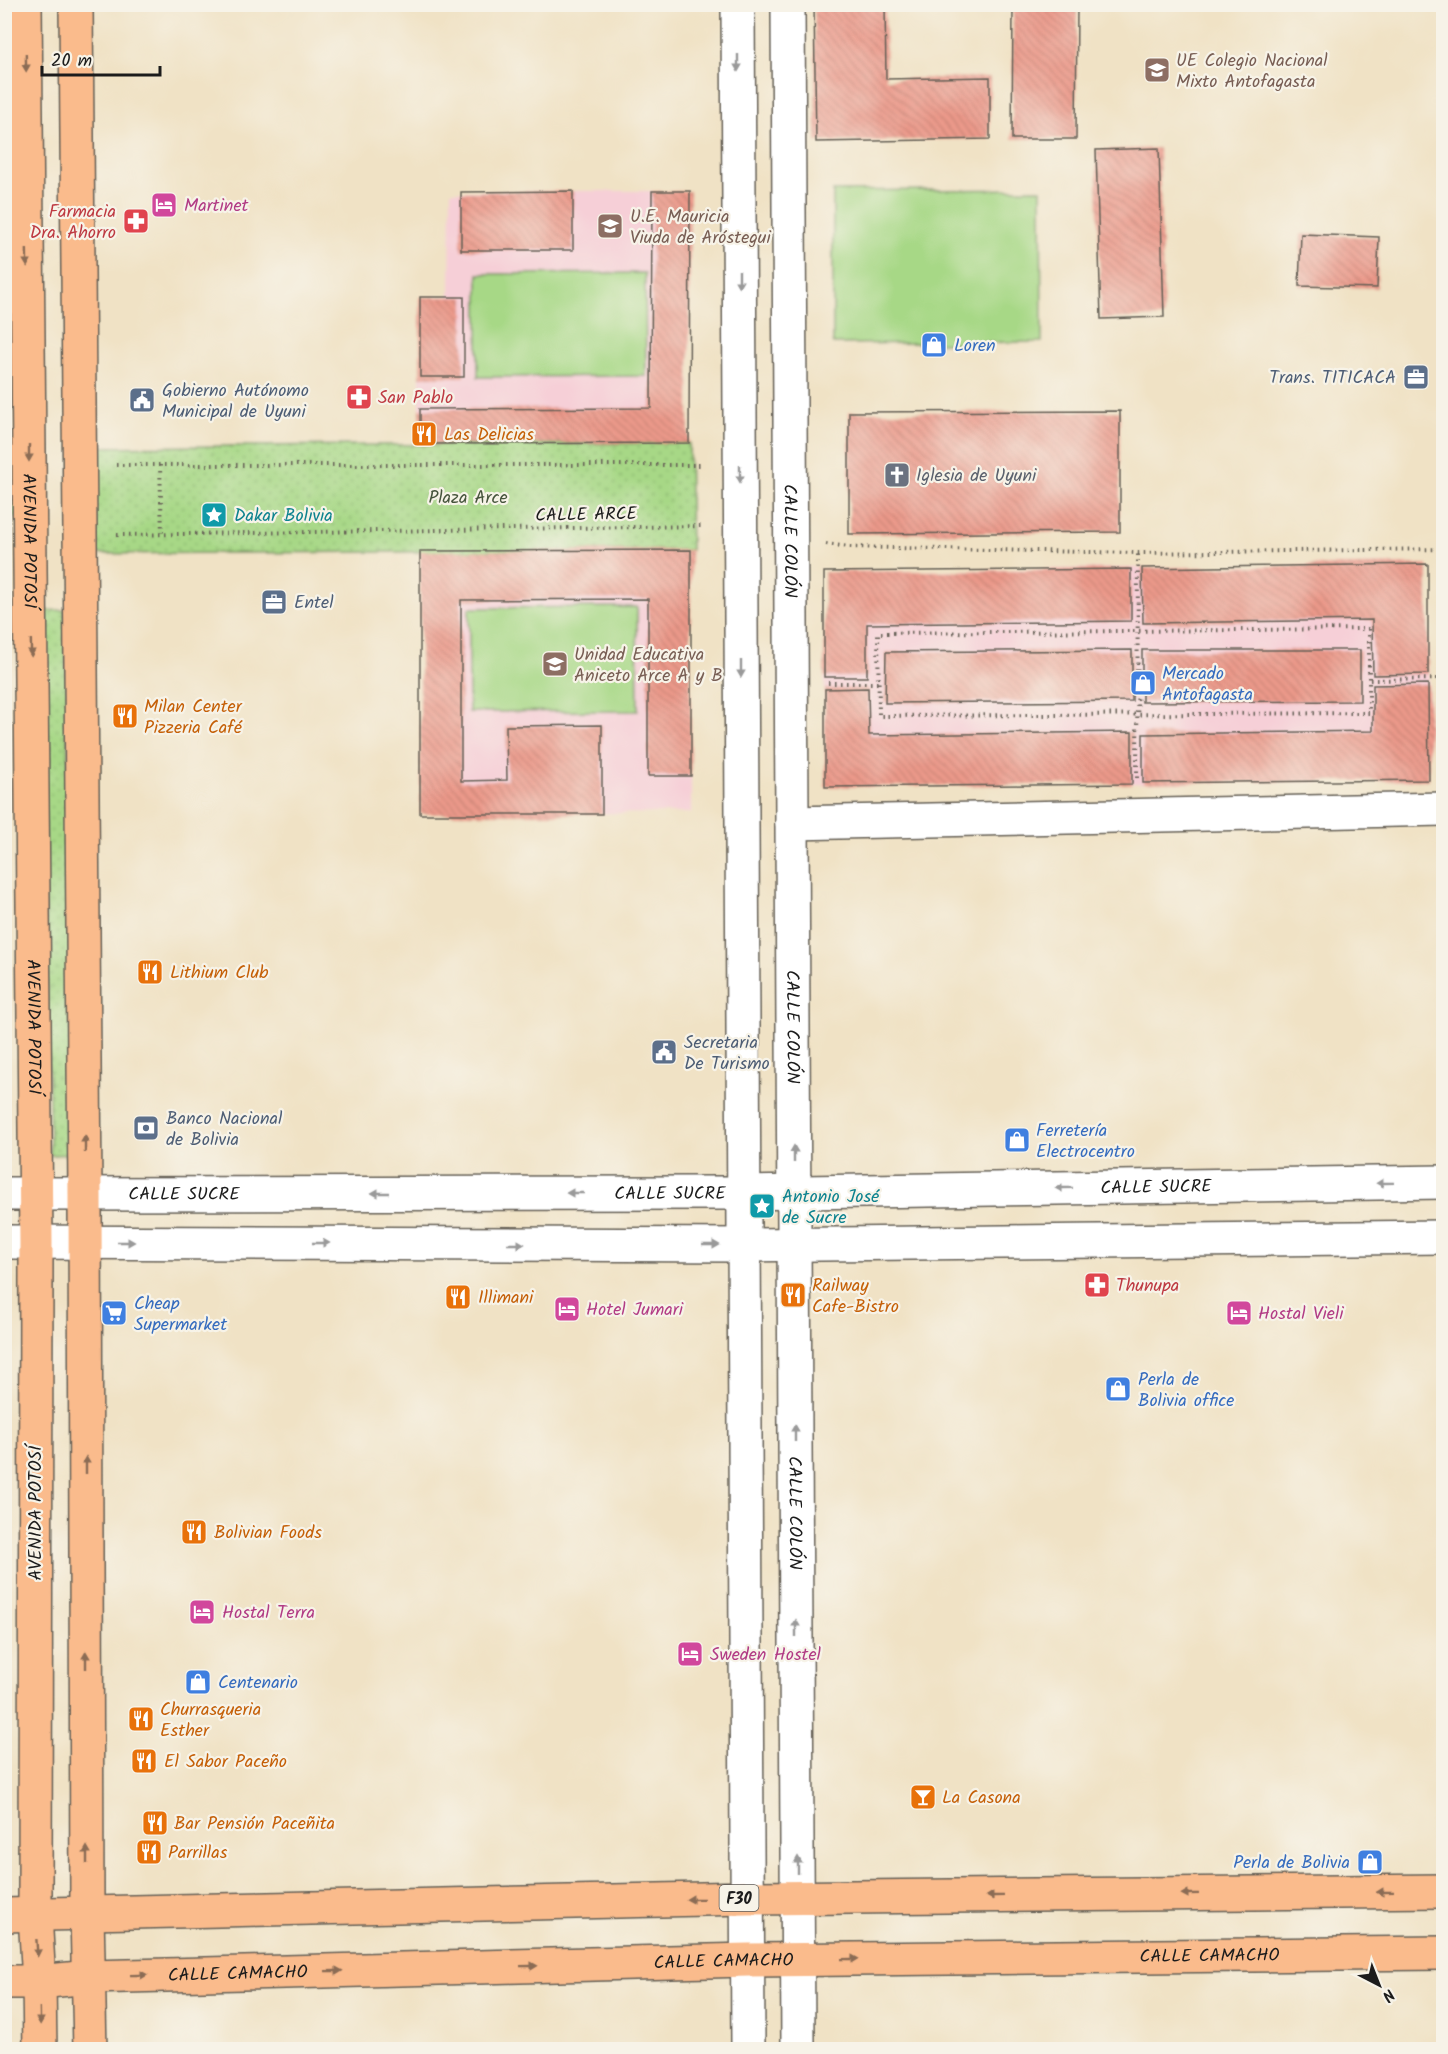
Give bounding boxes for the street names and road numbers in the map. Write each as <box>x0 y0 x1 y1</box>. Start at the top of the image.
street label: AVENIDA POTOSÍ <box>13 473 43 611</box>
street label: CALLE COLÓN <box>774 484 804 598</box>
street label: CALLE ARCE <box>535 500 638 531</box>
street label: AVENIDA POTOSÍ <box>17 959 48 1097</box>
street label: CALLE COLÓN <box>777 970 806 1084</box>
street label: CALLE SUCRE <box>1100 1173 1212 1203</box>
street label: CALLE SUCRE <box>614 1180 726 1209</box>
street label: CALLE SUCRE <box>128 1181 240 1210</box>
street label: AVENIDA POTOSÍ <box>22 1443 51 1581</box>
street label: CALLE COLÓN <box>779 1456 809 1570</box>
road number: F30 <box>720 1885 758 1911</box>
street label: CALLE CAMACHO <box>1139 1942 1280 1972</box>
street label: CALLE CAMACHO <box>653 1947 794 1978</box>
street label: CALLE CAMACHO <box>167 1958 308 1991</box>

